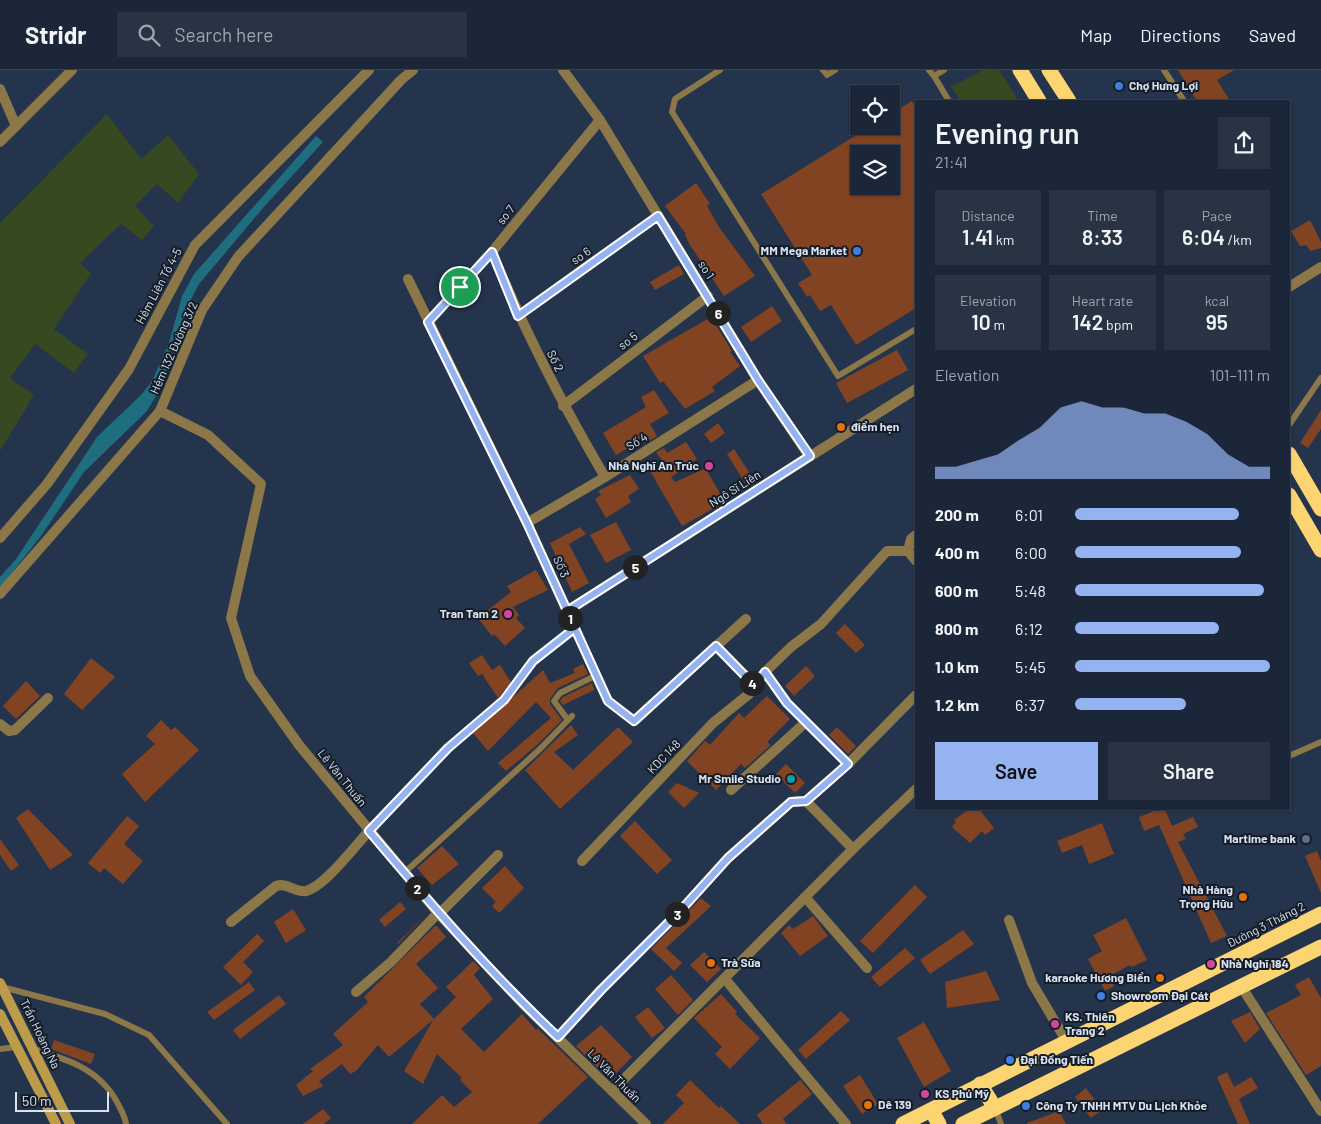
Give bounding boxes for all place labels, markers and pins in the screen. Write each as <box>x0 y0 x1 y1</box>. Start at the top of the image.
place label: Chợ Hưng Lợi <box>1129 78 1198 92</box>
marker: Chợ Hưng Lợi <box>1113 80 1125 92</box>
place label: MM Mega Market <box>761 243 847 257</box>
marker: MM Mega Market <box>851 245 863 257</box>
pin <box>439 266 481 308</box>
pin: 6 <box>706 300 730 326</box>
place label: điểm hẹn <box>851 419 899 434</box>
marker: điểm hẹn <box>835 421 847 433</box>
place label: Nhà Nghĩ An Trúc <box>608 458 700 472</box>
marker: Nhà Nghĩ An Trúc <box>703 460 715 472</box>
pin: 5 <box>622 554 648 580</box>
place label: Tran Tam 2 <box>440 606 498 620</box>
pin: 1 <box>558 606 582 630</box>
marker: Tran Tam 2 <box>502 608 514 620</box>
pin: 4 <box>740 670 764 696</box>
place label: Mr Smile Studio <box>699 771 781 785</box>
marker: Mr Smile Studio <box>785 773 797 785</box>
place label: Martime bank <box>1224 831 1297 845</box>
marker: Martime bank <box>1300 833 1312 845</box>
pin: 2 <box>404 876 430 900</box>
place label: Nhà Hàng Trọng Hữu <box>1179 882 1233 910</box>
marker: Nhà Hàng Trọng Hữu <box>1237 891 1249 903</box>
pin: 3 <box>664 902 690 926</box>
place label: Trà Sữa <box>721 955 761 969</box>
place label: Nhà Nghĩ 184 <box>1221 956 1289 970</box>
marker: Trà Sữa <box>705 957 717 969</box>
marker: Nhà Nghĩ 184 <box>1205 958 1217 970</box>
place label: karaoke Hương Biển <box>1045 970 1150 984</box>
marker: karaoke Hương Biển <box>1154 972 1166 984</box>
place label: Showroom Đại Cát <box>1111 988 1209 1002</box>
marker: Showroom Đại Cát <box>1095 990 1107 1002</box>
place label: KS. Thiên Trang 2 <box>1065 1009 1115 1037</box>
marker: KS. Thiên Trang 2 <box>1049 1018 1061 1030</box>
place label: Đại Đồng Tiến <box>1020 1052 1093 1066</box>
marker: Đại Đồng Tiến <box>1004 1054 1016 1066</box>
place label: KS Phú Mỹ <box>935 1086 989 1100</box>
marker: KS Phú Mỹ <box>919 1088 931 1100</box>
place label: Dê 139 <box>878 1097 911 1111</box>
place label: Công Ty TNHH MTV Du Lịch Khỏe <box>1036 1098 1207 1112</box>
marker: Dê 139 <box>862 1099 874 1111</box>
marker: Công Ty TNHH MTV Du Lịch Khỏe <box>1020 1100 1032 1112</box>

